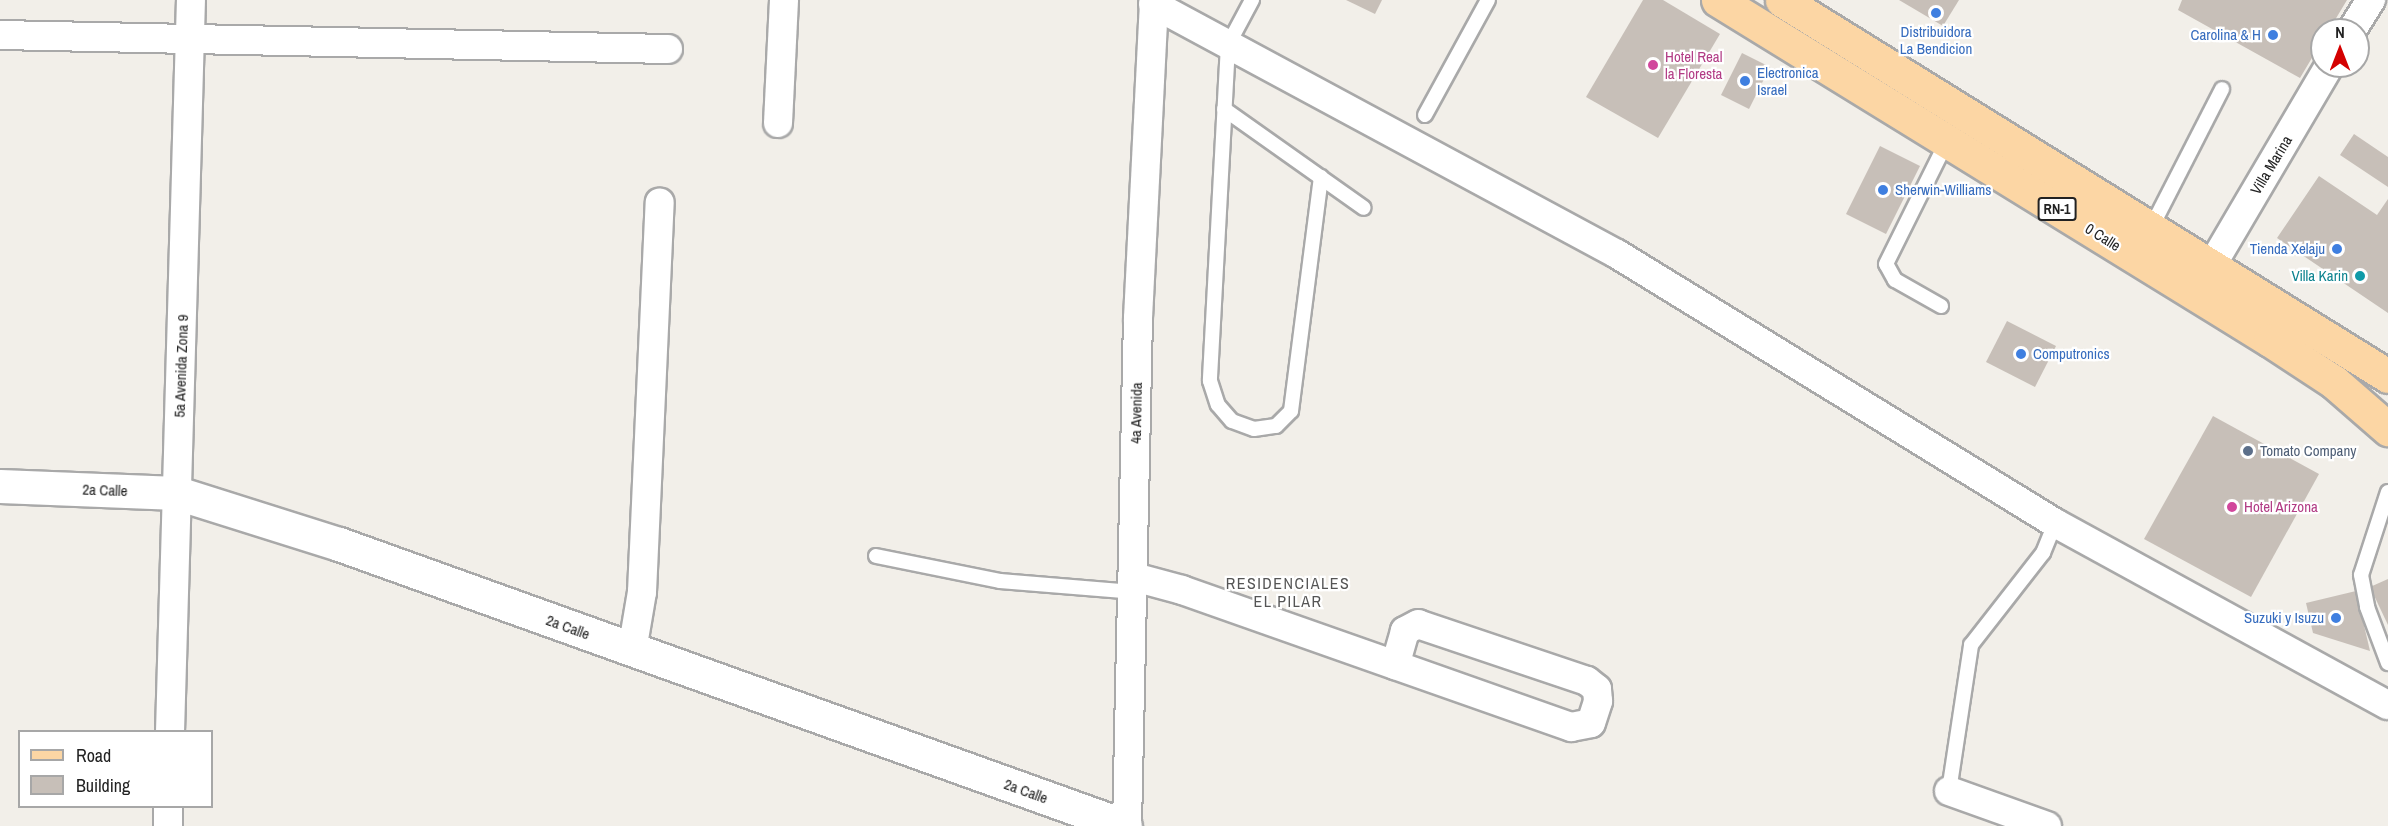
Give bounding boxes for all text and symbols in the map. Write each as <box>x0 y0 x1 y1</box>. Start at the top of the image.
marker: Distribuidora La Bendicion <box>1929 6 1943 20</box>
north arrow <box>2310 18 2370 78</box>
text: N <box>2335 21 2345 43</box>
place label: Distribuidora La Bendicion <box>1900 22 1972 57</box>
place label: Carolina & H <box>2191 26 2261 44</box>
marker: Carolina & H <box>2266 28 2280 42</box>
place label: Hotel Real la Floresta <box>1665 47 1722 82</box>
marker: Hotel Real la Floresta <box>1646 58 1660 72</box>
place label: Electronica Israel <box>1757 63 1819 98</box>
marker: Electronica Israel <box>1738 74 1752 88</box>
street label: Villa Marina <box>2246 132 2296 198</box>
place label: Sherwin-Williams <box>1895 181 1991 199</box>
marker: Sherwin-Williams <box>1876 183 1890 197</box>
road number: RN-1 <box>2038 198 2076 220</box>
street label: 0 Calle <box>2082 219 2124 255</box>
place label: Tienda Xelaju <box>2250 240 2325 258</box>
marker: Tienda Xelaju <box>2330 242 2344 256</box>
place label: Villa Karin <box>2291 267 2348 285</box>
marker: Villa Karin <box>2353 269 2367 283</box>
street label: 5a Avenida Zona 9 <box>170 314 192 418</box>
place label: Computronics <box>2033 345 2110 363</box>
marker: Computronics <box>2014 347 2028 361</box>
street label: 4a Avenida <box>1126 382 1146 444</box>
place label: Tomato Company <box>2260 442 2356 460</box>
marker: Tomato Company <box>2241 444 2255 458</box>
street label: 2a Calle <box>82 480 128 500</box>
place label: Hotel Arizona <box>2244 498 2319 516</box>
marker: Hotel Arizona <box>2225 500 2239 514</box>
district label: RESIDENCIALES EL PILAR <box>1226 573 1350 611</box>
place label: Suzuki y Isuzu <box>2244 609 2324 627</box>
street label: 2a Calle <box>544 611 592 643</box>
marker: Suzuki y Isuzu <box>2329 611 2343 625</box>
legend <box>18 730 213 808</box>
text: Road <box>76 743 111 768</box>
text: Building <box>76 773 130 798</box>
street label: 2a Calle <box>1002 775 1050 807</box>

